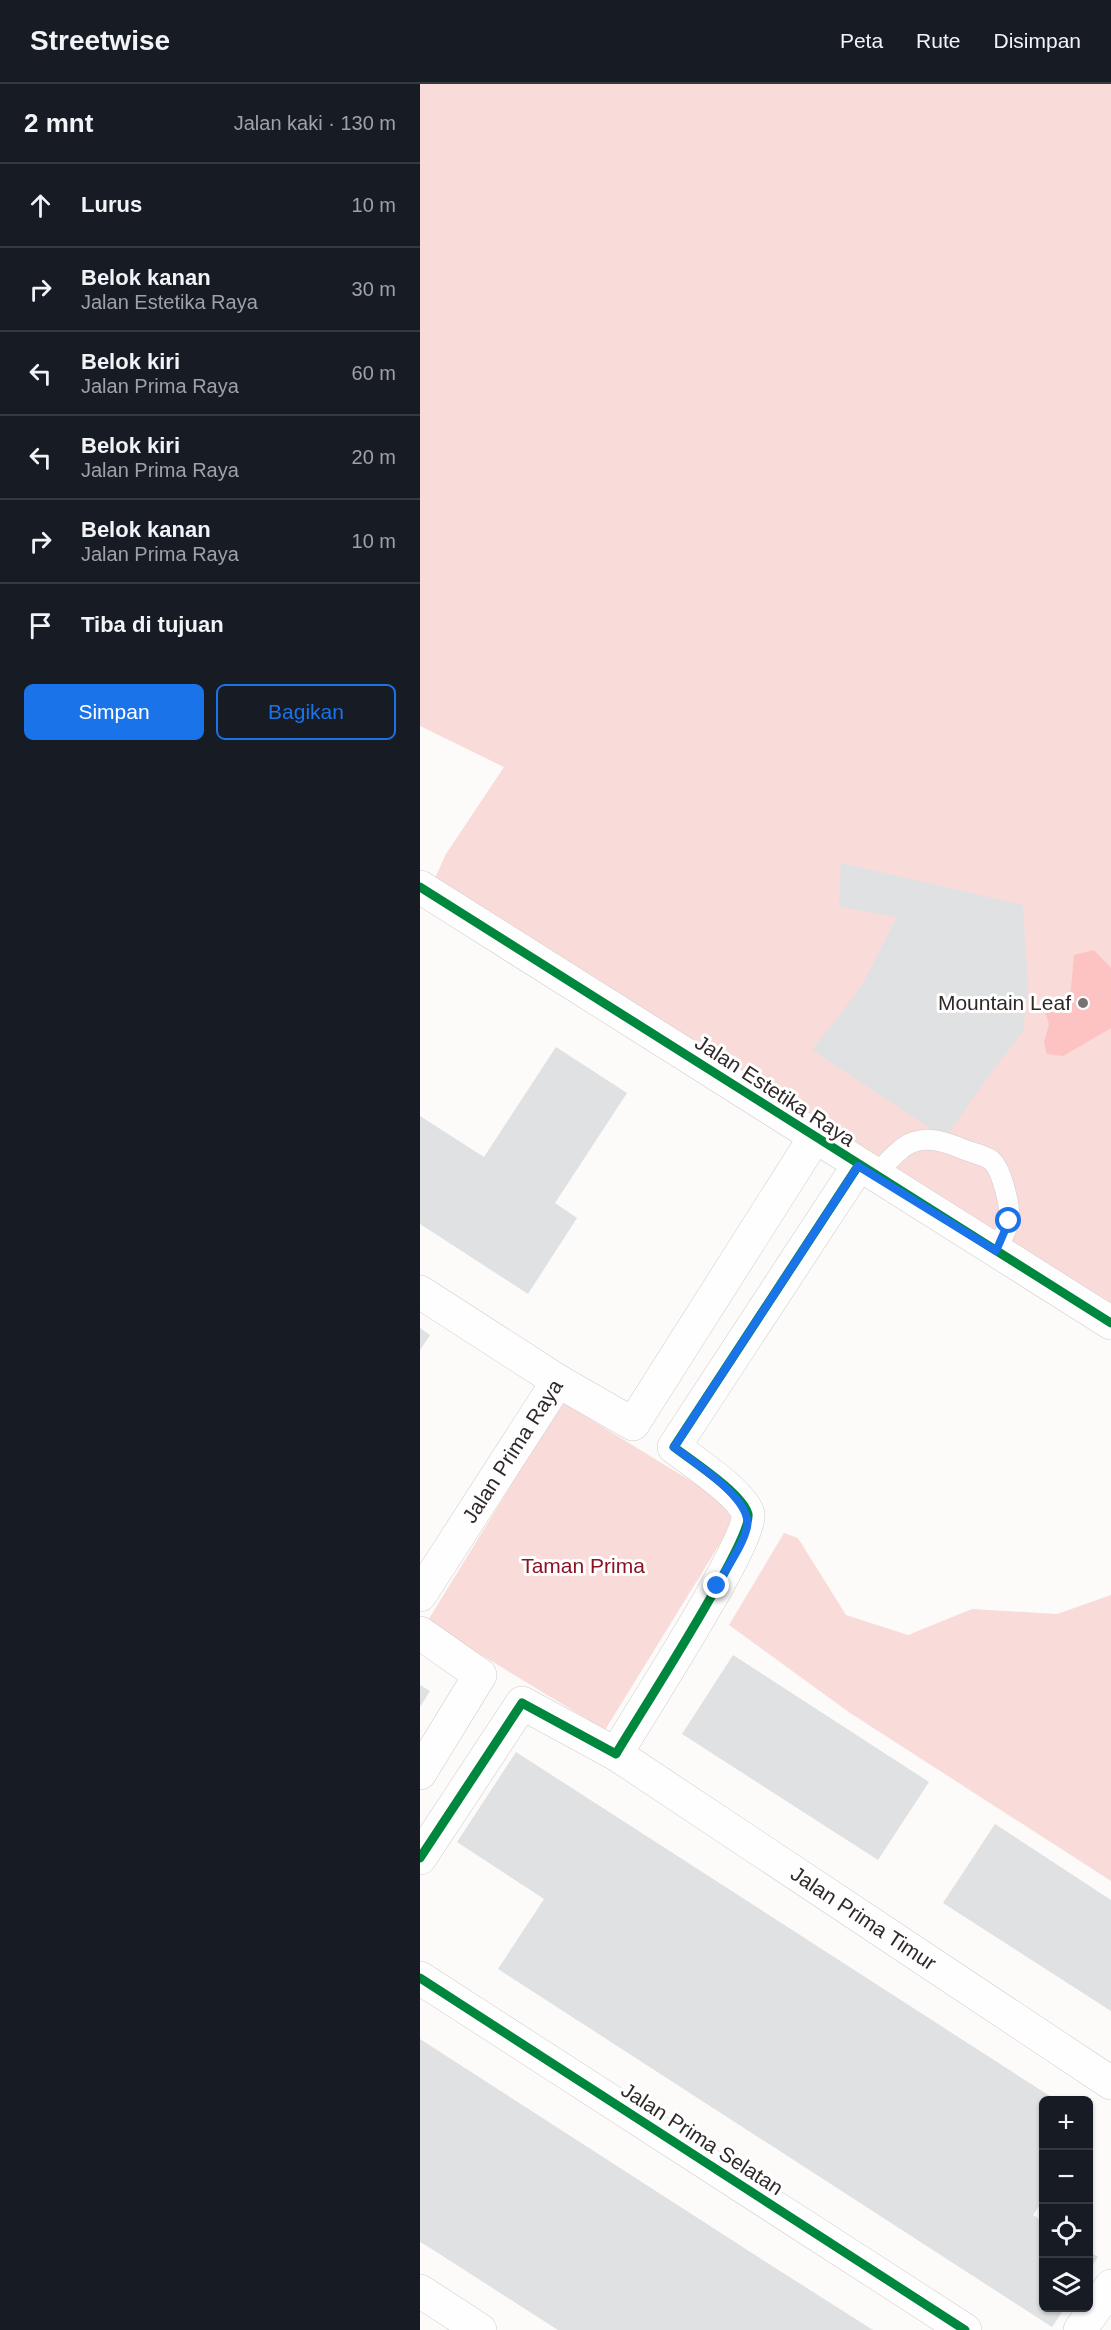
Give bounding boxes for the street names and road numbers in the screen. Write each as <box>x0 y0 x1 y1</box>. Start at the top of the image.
street label: Jalan Estetika Raya <box>691 1030 860 1151</box>
street label: Jalan Prima Raya <box>458 1375 567 1527</box>
street label: Jalan Prima Timur <box>787 1862 941 1974</box>
street label: Jalan Prima Selatan <box>617 2078 787 2199</box>

